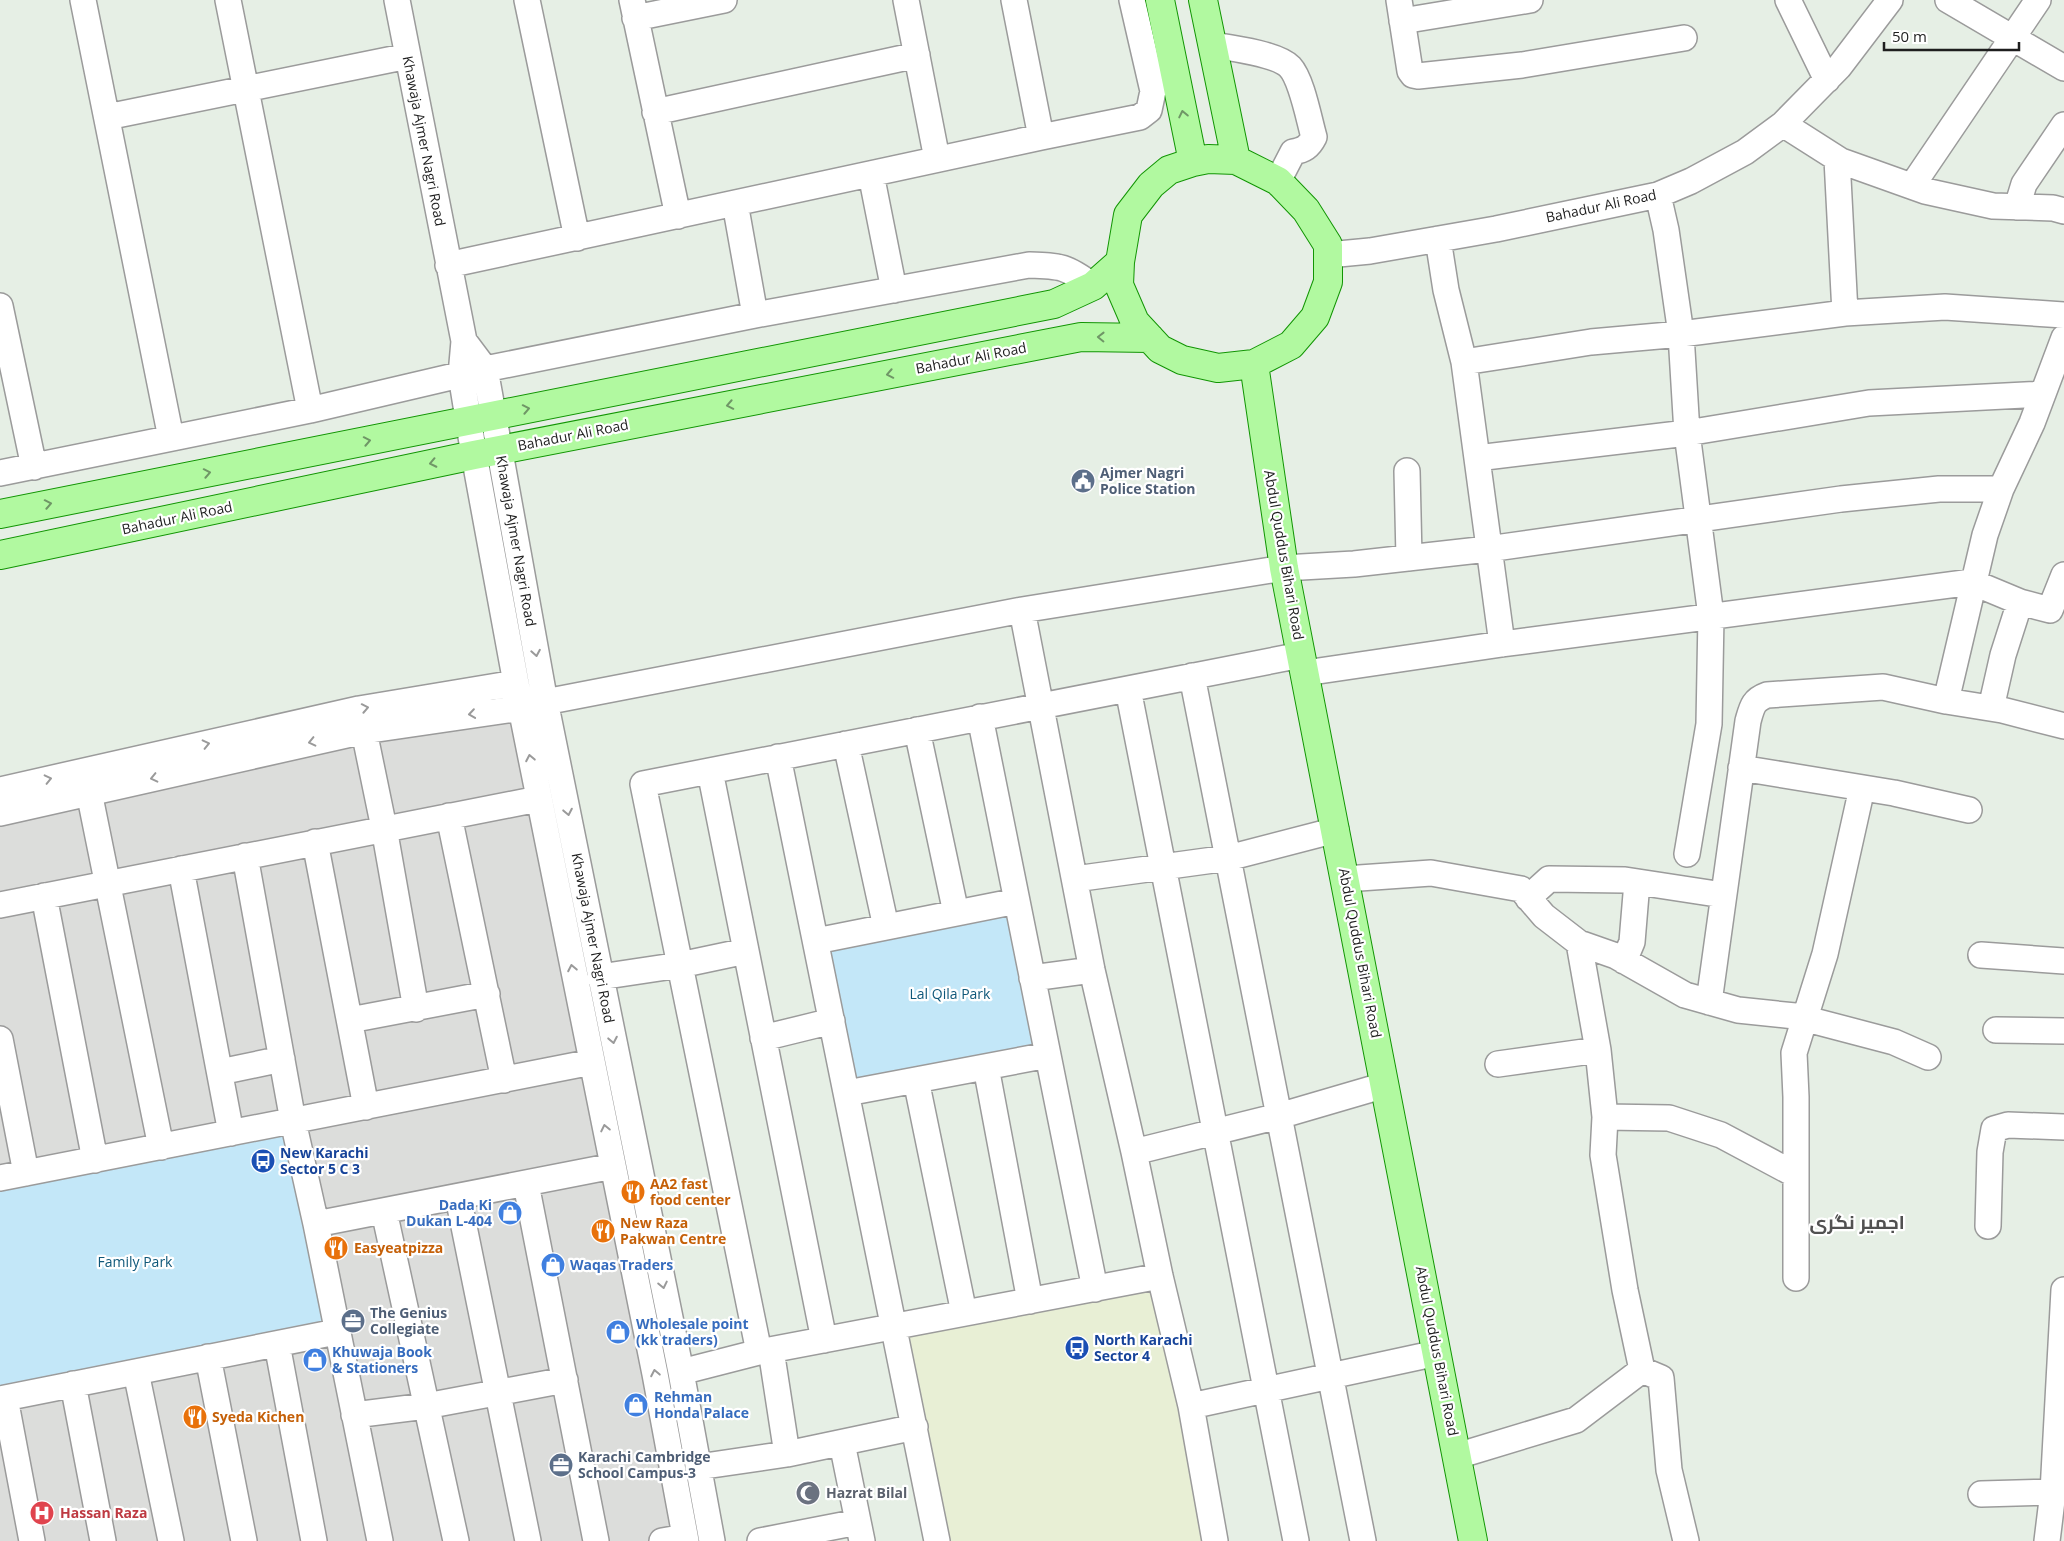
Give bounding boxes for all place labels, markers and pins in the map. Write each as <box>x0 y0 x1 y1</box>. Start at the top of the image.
place label: Ajmer Nagri Police Station <box>1100 463 1196 498</box>
public building icon: Ajmer Nagri Police Station <box>1070 468 1096 494</box>
place label: New Karachi Sector 5 C 3 <box>280 1143 369 1178</box>
bus stop icon: New Karachi Sector 5 C 3 <box>250 1148 276 1174</box>
place label: AA2 fast food center <box>650 1174 731 1209</box>
restaurant icon: AA2 fast food center <box>620 1179 646 1205</box>
place label: Dada Ki Dukan L-404 <box>406 1195 492 1230</box>
shop icon: Dada Ki Dukan L-404 <box>497 1200 523 1226</box>
place label: New Raza Pakwan Centre <box>620 1213 726 1248</box>
restaurant icon: New Raza Pakwan Centre <box>590 1218 616 1244</box>
restaurant icon: Easyeatpizza <box>323 1235 349 1261</box>
place label: Easyeatpizza <box>354 1238 443 1257</box>
shop icon: Waqas Traders <box>540 1252 566 1278</box>
place label: Waqas Traders <box>570 1255 673 1274</box>
place label: The Genius Collegiate <box>370 1303 447 1338</box>
office icon: The Genius Collegiate <box>340 1308 366 1334</box>
place label: Wholesale point (kk traders) <box>636 1314 749 1349</box>
shop icon: Wholesale point (kk traders) <box>605 1319 631 1345</box>
place label: North Karachi Sector 4 <box>1094 1330 1193 1365</box>
bus stop icon: North Karachi Sector 4 <box>1064 1335 1090 1361</box>
place label: Khuwaja Book & Stationers <box>332 1342 432 1377</box>
shop icon: Khuwaja Book & Stationers <box>302 1347 328 1373</box>
place label: Rehman Honda Palace <box>654 1387 749 1422</box>
shop icon: Rehman Honda Palace <box>623 1392 649 1418</box>
restaurant icon: Syeda Kichen <box>182 1404 208 1430</box>
place label: Syeda Kichen <box>212 1407 304 1426</box>
place label: Karachi Cambridge School Campus-3 <box>578 1447 711 1482</box>
office icon: Karachi Cambridge School Campus-3 <box>548 1452 574 1478</box>
mosque icon: Hazrat Bilal <box>795 1480 821 1506</box>
place label: Hazrat Bilal <box>826 1483 907 1502</box>
hospital icon: Hassan Raza <box>29 1500 55 1526</box>
place label: Hassan Raza <box>60 1503 147 1522</box>

